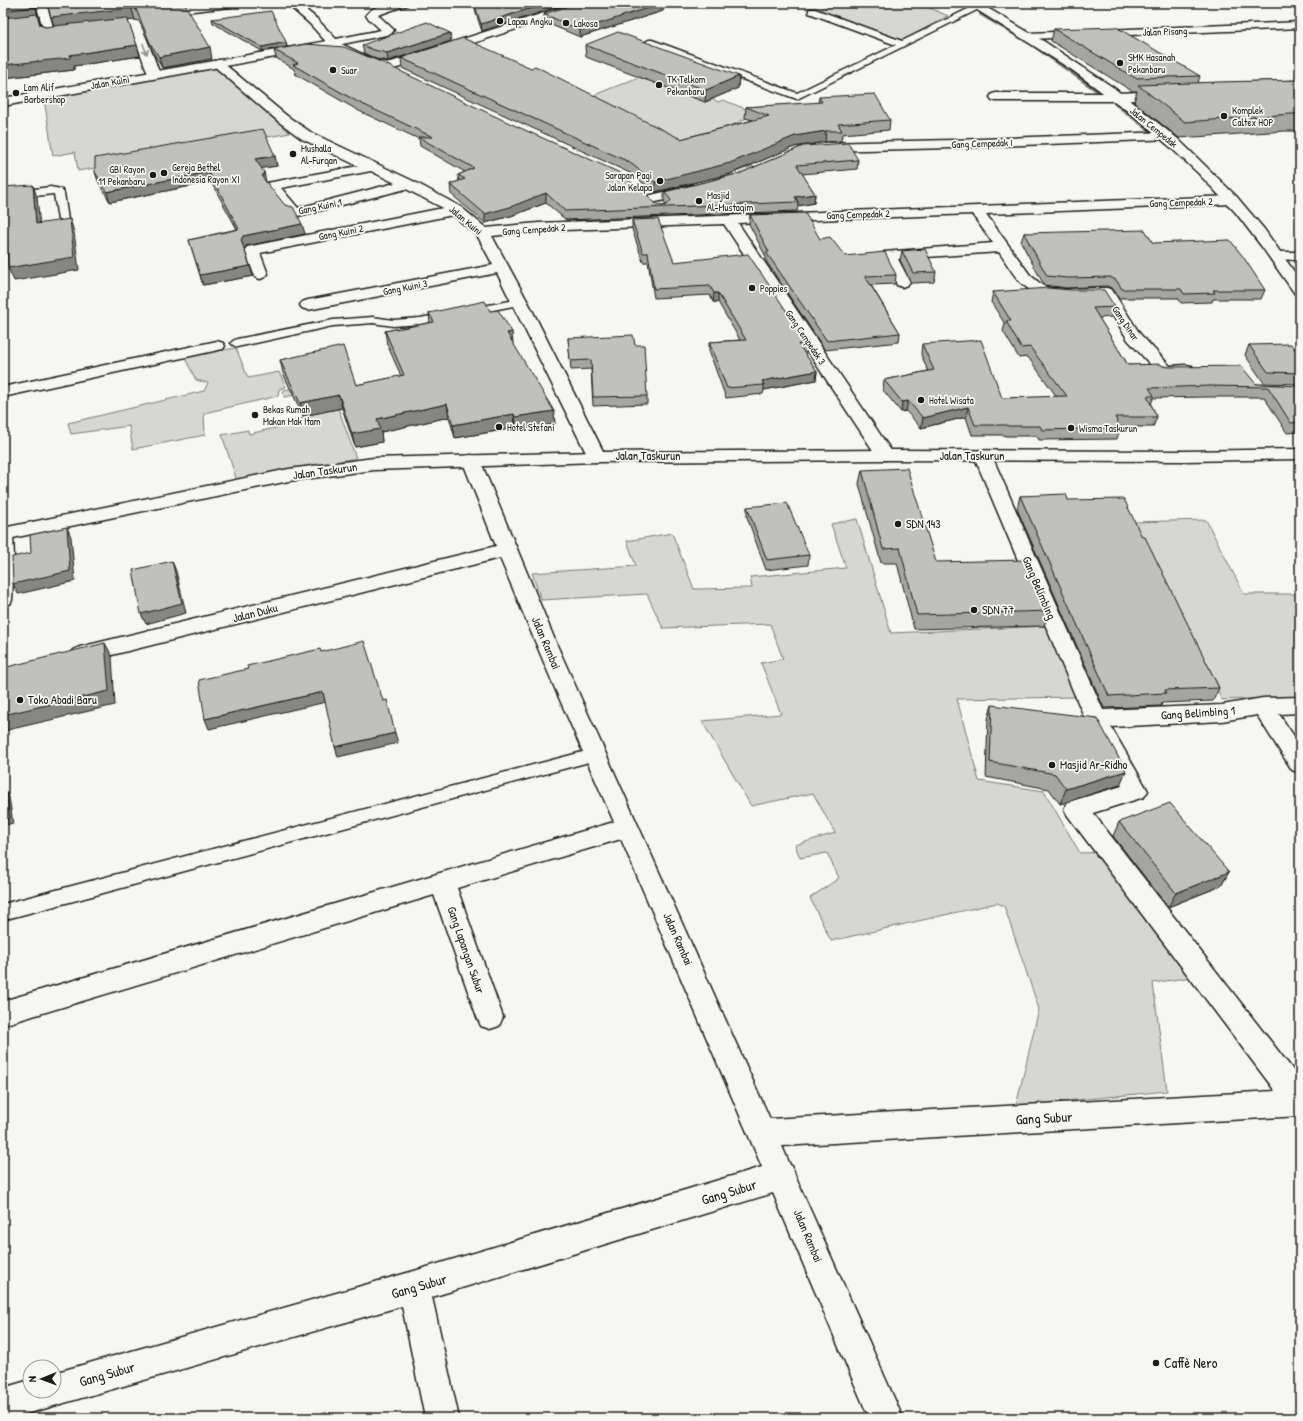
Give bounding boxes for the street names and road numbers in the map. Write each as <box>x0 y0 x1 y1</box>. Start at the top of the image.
street label: Jalan Pisang <box>1142 24 1188 39</box>
street label: Jalan Kuini <box>90 73 131 92</box>
street label: Jalan Cempedak <box>1127 104 1180 151</box>
street label: Gang Cempedak I <box>951 136 1013 151</box>
street label: Gang Kuini 1 <box>297 195 343 217</box>
street label: Gang Cempedak 2 <box>1149 195 1213 210</box>
street label: Jalan Kuini <box>446 203 485 238</box>
street label: Gang Cempedak 2 <box>826 207 890 222</box>
street label: Gang Cempedak 2 <box>502 221 566 238</box>
street label: Gang Kuini 2 <box>318 222 365 243</box>
street label: Gang Kuini 3 <box>382 277 429 298</box>
street label: Gang Dinar <box>1109 303 1142 343</box>
street label: Gang Cempedak 3 <box>783 307 829 368</box>
street label: Jalan Taskurun <box>616 447 680 464</box>
street label: Jalan Taskurun <box>940 447 1004 464</box>
street label: Jalan Taskurun <box>292 458 358 483</box>
street label: Gang Belimbing <box>1018 554 1060 622</box>
street label: Jalan Duku <box>231 599 279 626</box>
street label: Jalan Rambai <box>528 614 565 672</box>
street label: Gang Belimbing 1 <box>1160 701 1236 724</box>
street label: Gang Lapangan Subur <box>444 904 489 996</box>
street label: Jalan Rambai <box>659 910 698 968</box>
street label: Gang Subur <box>1015 1106 1073 1129</box>
street label: Gang Subur <box>699 1174 760 1210</box>
street label: Jalan Rambai <box>790 1207 827 1265</box>
street label: Gang Subur <box>389 1268 450 1303</box>
street label: Gang Subur <box>77 1356 138 1391</box>

